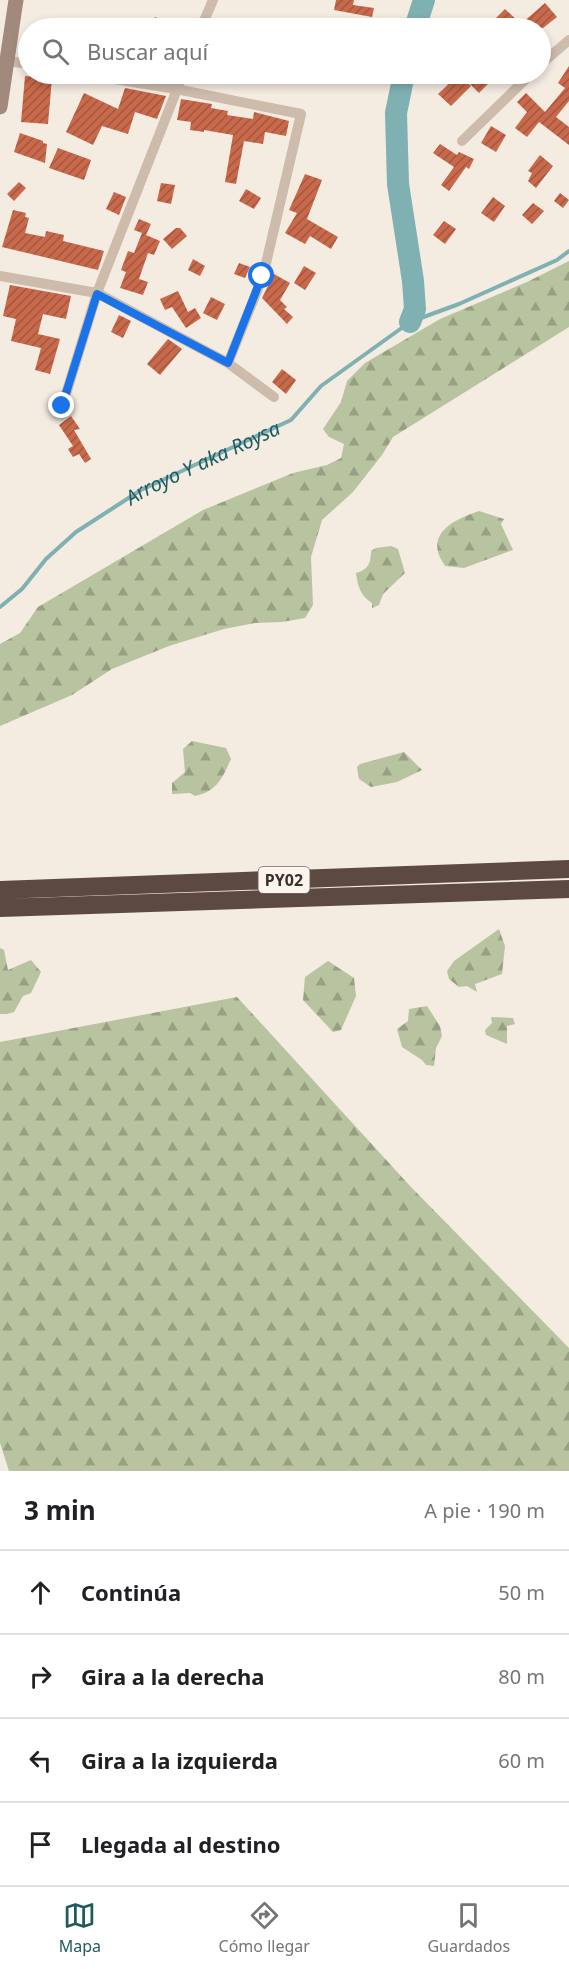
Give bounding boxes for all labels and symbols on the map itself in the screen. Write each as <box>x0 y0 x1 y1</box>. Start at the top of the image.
route start <box>248 262 274 288</box>
route end <box>48 392 74 418</box>
water label: Arroyo Y aka Roysa <box>118 414 284 512</box>
road number: PY02 <box>258 867 310 893</box>

